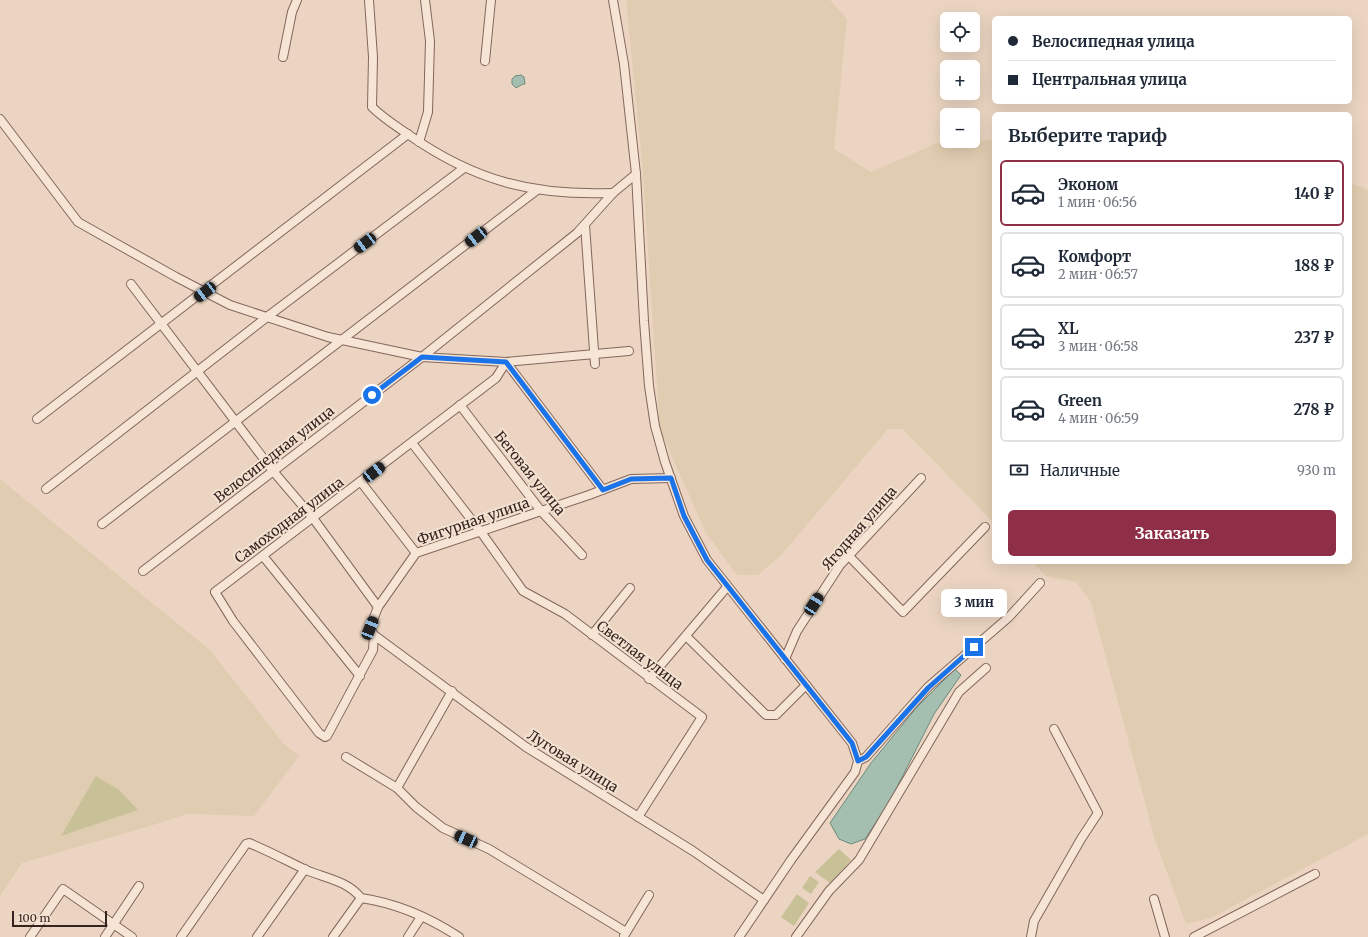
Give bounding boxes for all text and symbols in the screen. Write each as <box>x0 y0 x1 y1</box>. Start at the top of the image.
map controls <box>940 12 980 148</box>
button: locate <box>940 12 980 52</box>
text: Велосипедная улица <box>1032 32 1195 51</box>
button: + <box>940 60 980 100</box>
text: Центральная улица <box>1032 70 1187 89</box>
button: − <box>940 108 980 148</box>
text: Выберите тариф <box>1008 124 1167 147</box>
icon: car <box>1010 175 1046 211</box>
text: Эконом <box>1058 175 1118 194</box>
text: 140 ₽ <box>1294 184 1334 203</box>
text: 1 мин · 06:56 <box>1058 194 1137 211</box>
car <box>463 225 489 249</box>
car <box>352 231 378 255</box>
icon: car <box>1010 247 1046 283</box>
text: Комфорт <box>1058 247 1131 266</box>
text: 188 ₽ <box>1295 256 1334 275</box>
text: 2 мин · 06:57 <box>1058 266 1138 283</box>
car <box>192 280 218 304</box>
icon: car <box>1010 319 1046 355</box>
text: XL <box>1058 319 1079 338</box>
text: 237 ₽ <box>1294 328 1334 347</box>
text: 3 мин · 06:58 <box>1058 338 1138 355</box>
route start <box>363 386 381 404</box>
icon: car <box>1010 391 1046 427</box>
text: Green <box>1058 391 1102 410</box>
text: 278 ₽ <box>1293 400 1334 419</box>
street label: Велосипедная улица <box>210 401 338 507</box>
text: 4 мин · 06:59 <box>1058 410 1139 427</box>
street label: Беговая улица <box>491 427 570 519</box>
icon: cash <box>1008 459 1030 481</box>
car <box>361 460 387 484</box>
text: Наличные <box>1040 461 1120 480</box>
text: 930 m <box>1297 462 1336 479</box>
street label: Самоходная улица <box>231 473 348 567</box>
street label: Ягодная улица <box>818 482 901 574</box>
street label: Фигурная улица <box>414 493 532 549</box>
button: Заказать <box>1008 510 1336 556</box>
callout: 3 мин <box>941 589 1007 617</box>
car <box>802 591 826 617</box>
text: 3 мин <box>954 594 994 611</box>
car <box>360 615 380 641</box>
street label: Светлая улица <box>593 617 687 694</box>
route end <box>965 638 983 656</box>
street label: Луговая улица <box>524 726 622 796</box>
car <box>453 829 479 849</box>
scale bar <box>12 909 107 928</box>
text: 100 m <box>18 911 50 925</box>

